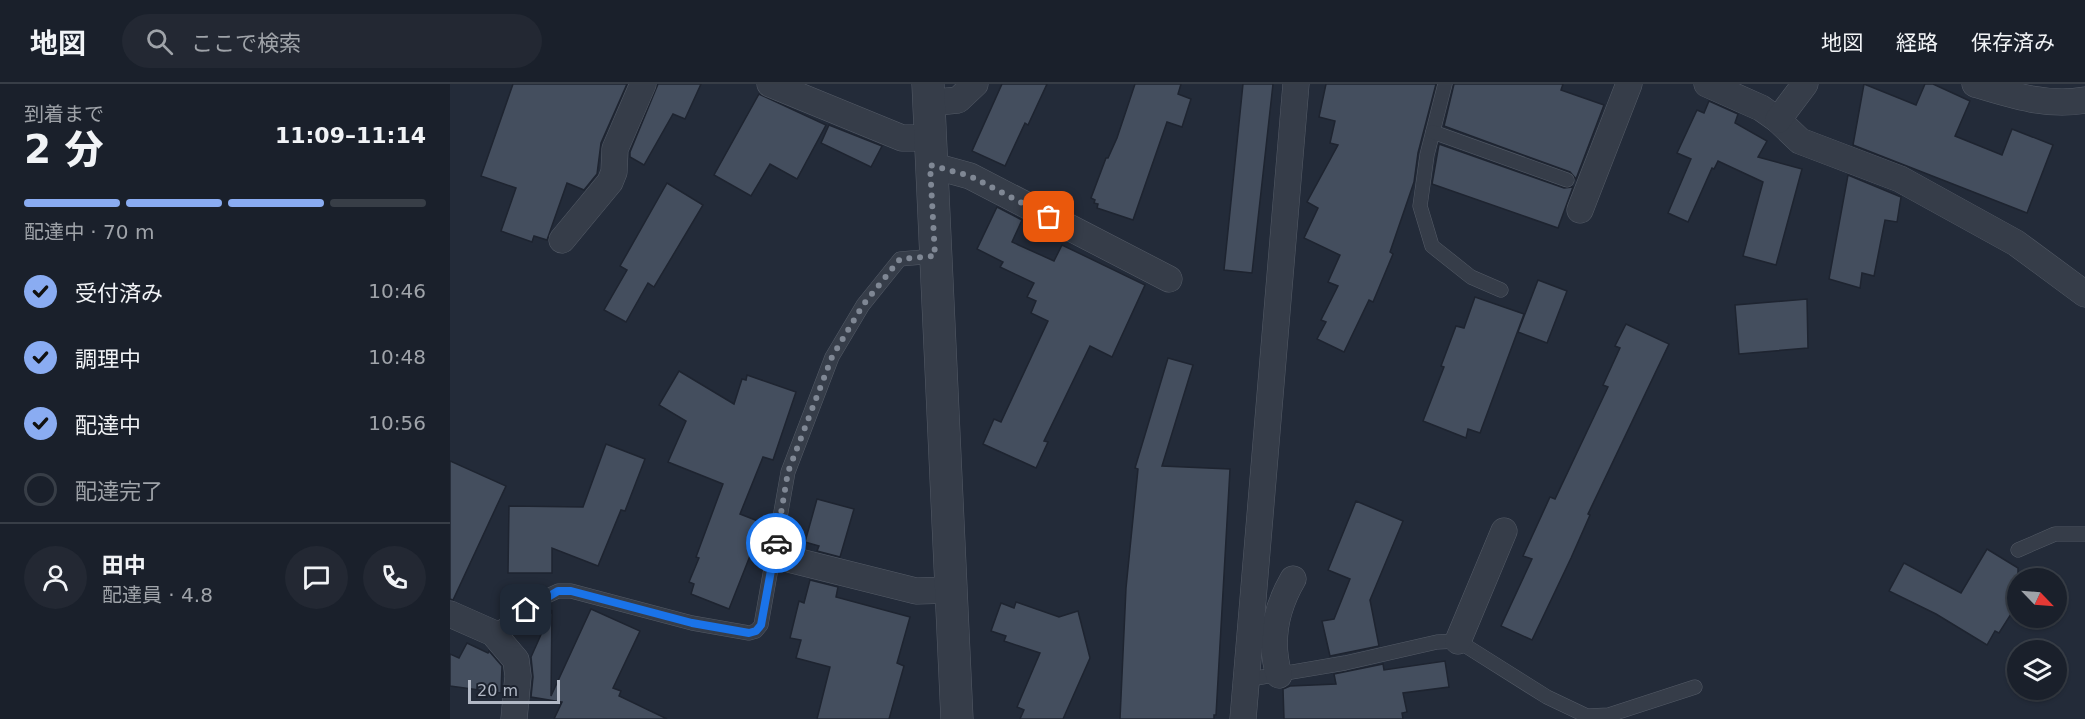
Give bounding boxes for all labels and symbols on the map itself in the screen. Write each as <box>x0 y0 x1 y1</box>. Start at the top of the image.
pin <box>1023 191 1074 242</box>
courier <box>746 513 806 573</box>
north arrow <box>2007 568 2067 628</box>
pin <box>500 584 551 635</box>
scale bar <box>468 677 560 704</box>

